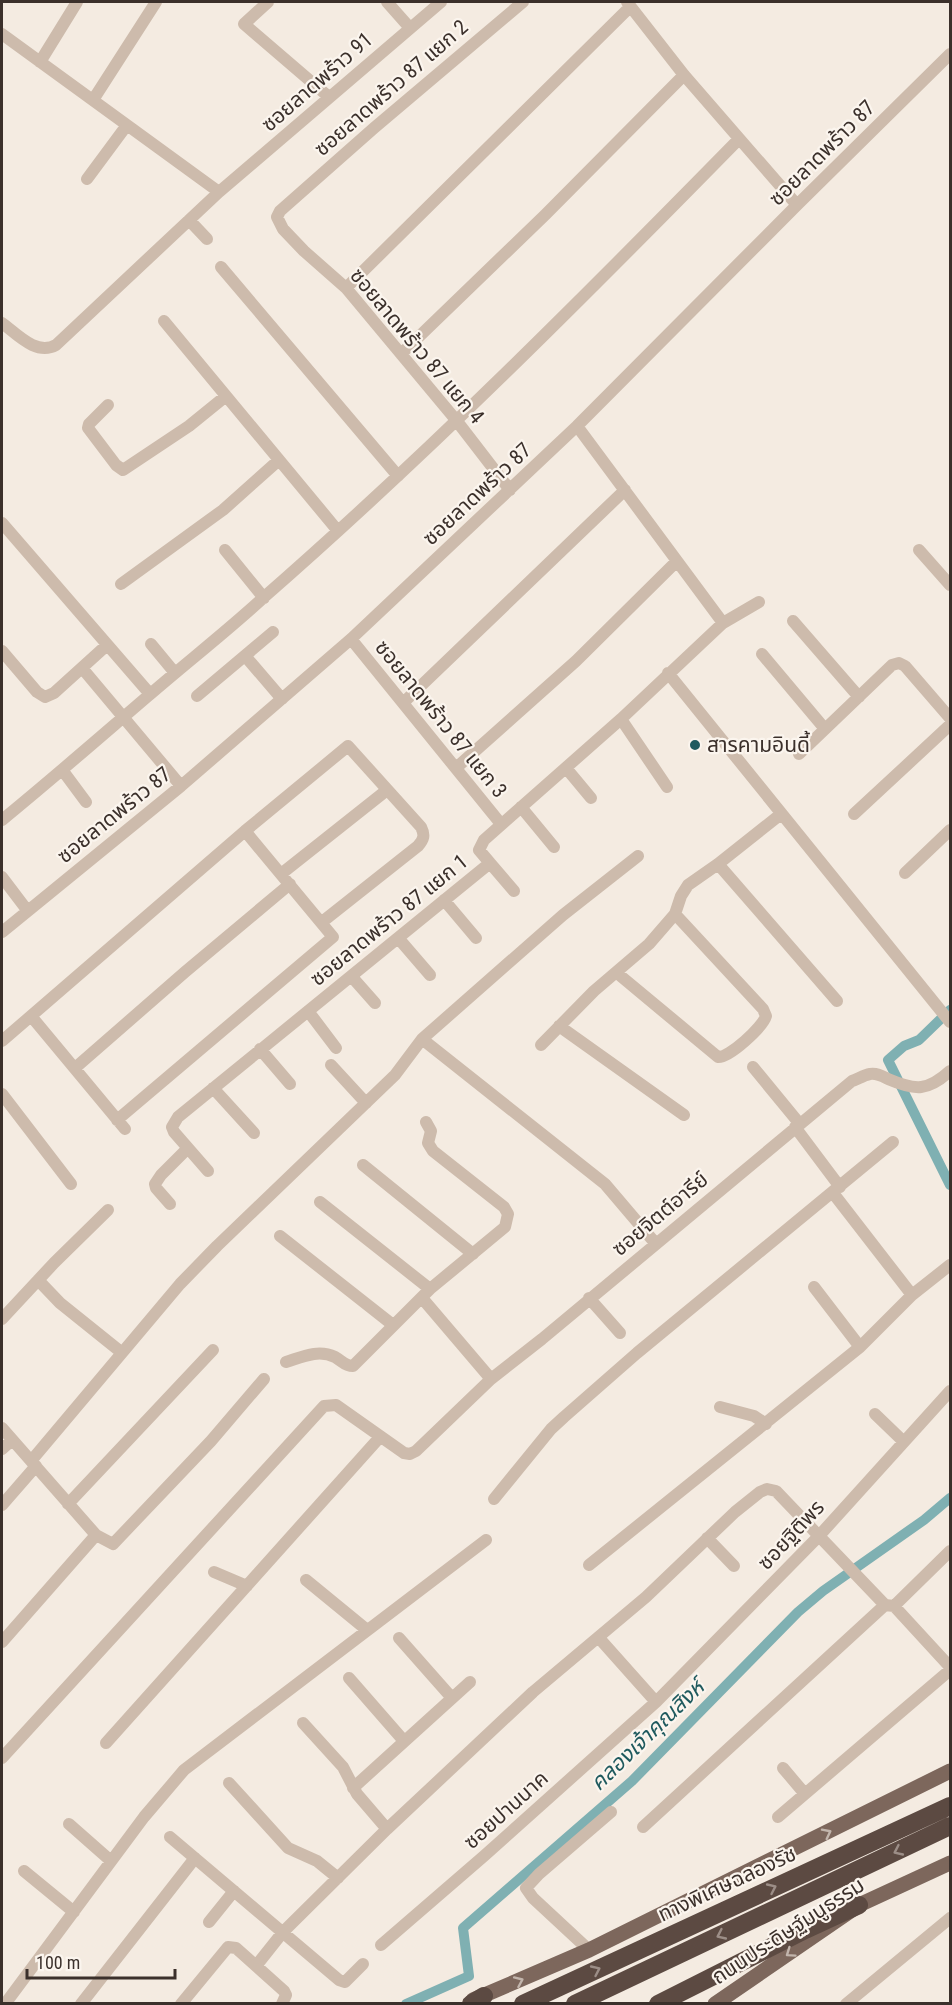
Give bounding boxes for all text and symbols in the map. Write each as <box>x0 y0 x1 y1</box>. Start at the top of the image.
street label: ซอยลาดพร้าว 87 แยก 2 <box>309 15 473 161</box>
street label: ซอยลาดพร้าว 91 <box>257 27 377 137</box>
street label: ซอยลาดพร้าว 87 <box>764 95 880 211</box>
street label: ซอยลาดพร้าว 87 แยก 4 <box>345 263 489 429</box>
street label: ซอยลาดพร้าว 87 <box>418 438 536 550</box>
street label: ซอยลาดพร้าว 87 แยก 3 <box>370 636 512 802</box>
place label: สารคามอินดี้ <box>707 730 810 757</box>
marker: สารคามอินดี้ <box>688 738 702 752</box>
street label: ซอยลาดพร้าว 87 <box>52 762 176 868</box>
street label: ซอยลาดพร้าว 87 แยก 1 <box>306 849 472 991</box>
street label: ซอยจิตต์อารีย์ <box>607 1167 713 1261</box>
street label: ซอยฐิติพร <box>753 1495 829 1575</box>
water label: คลองเจ้าคุณสิงห์ <box>585 1672 713 1796</box>
street label: ซอยปานนาค <box>459 1766 553 1854</box>
one-way arrow <box>821 1829 832 1840</box>
street label: ทางพิเศษฉลองรัช <box>654 1842 800 1926</box>
one-way arrow <box>893 1844 904 1856</box>
street label: ถนนประดิษฐ์มนูธรรม <box>707 1873 869 1990</box>
one-way arrow <box>766 1884 777 1896</box>
one-way arrow <box>717 1927 728 1939</box>
scale bar <box>27 1942 176 1980</box>
one-way arrow <box>786 1946 797 1957</box>
text: 100 m <box>36 1952 80 1973</box>
one-way arrow <box>589 1966 600 1978</box>
one-way arrow <box>513 1976 524 1988</box>

